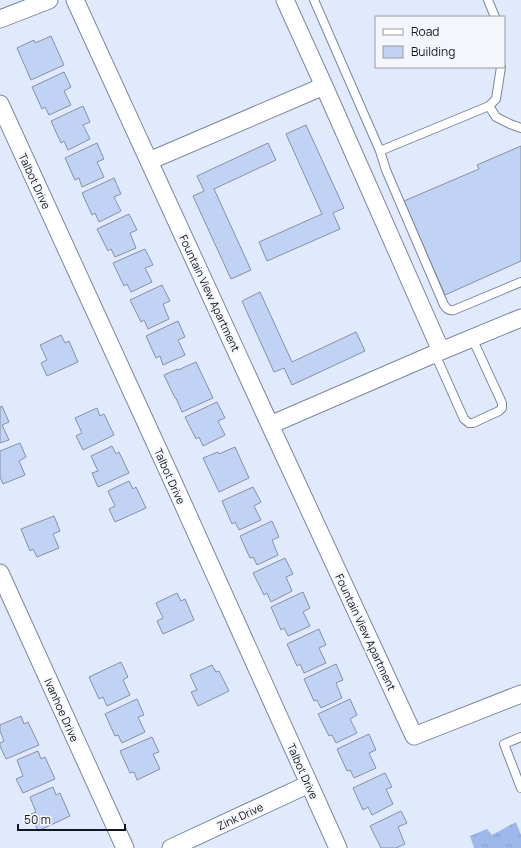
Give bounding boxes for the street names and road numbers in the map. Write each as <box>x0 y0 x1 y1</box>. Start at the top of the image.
street label: Talbot Drive <box>16 151 55 212</box>
street label: Fountain View Apartment <box>176 232 244 354</box>
street label: Talbot Drive <box>151 446 189 507</box>
street label: Fountain View Apartment <box>332 571 400 693</box>
street label: Ivanhoe Drive <box>41 676 83 745</box>
street label: Talbot Drive <box>284 741 322 802</box>
street label: Zink Drive <box>215 799 266 833</box>

